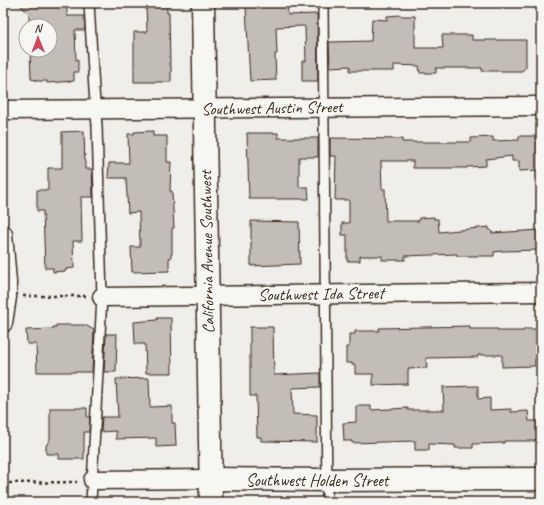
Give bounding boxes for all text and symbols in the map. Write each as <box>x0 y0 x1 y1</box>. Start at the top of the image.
north arrow <box>18 18 58 58</box>
text: N <box>34 21 44 35</box>
street label: Southwest Austin Street <box>201 96 345 120</box>
street label: California Avenue Southwest <box>195 168 219 334</box>
street label: Southwest Ida Street <box>258 282 386 306</box>
street label: Southwest Holden Street <box>246 470 391 491</box>

